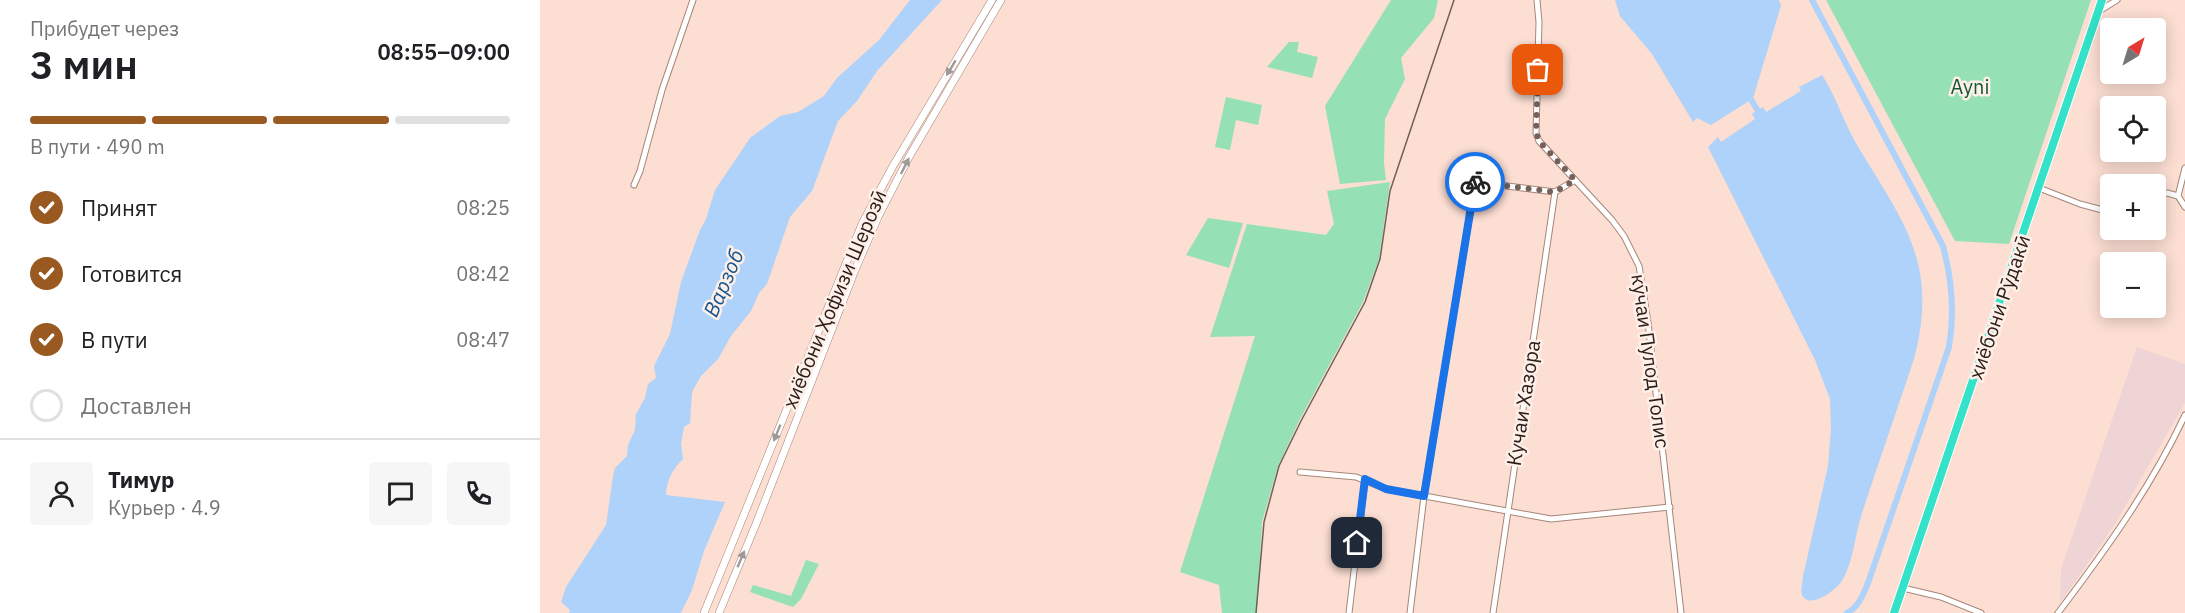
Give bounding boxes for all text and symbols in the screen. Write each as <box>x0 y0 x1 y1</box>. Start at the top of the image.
text: Прибудет через <box>30 15 179 42</box>
north arrow <box>2100 18 2166 84</box>
map controls <box>2100 18 2166 318</box>
text: 08:55–09:00 <box>377 37 510 66</box>
text: 3 мин <box>30 39 138 90</box>
pin <box>1512 44 1563 95</box>
icon: bag <box>1521 53 1554 86</box>
one-way arrow <box>945 60 956 76</box>
park label: Ayni <box>1951 73 1989 100</box>
button: locate <box>2100 96 2166 162</box>
text: В пути · 490 m <box>30 133 165 160</box>
courier <box>1445 152 1505 212</box>
one-way arrow <box>899 157 909 175</box>
icon: bike <box>1459 166 1492 199</box>
button: + <box>2100 174 2166 240</box>
street label: хиёбони Ҳофизи Шерозӣ <box>776 185 892 413</box>
icon: check <box>30 191 63 224</box>
text: Принят <box>81 193 157 222</box>
text: 08:25 <box>456 194 510 221</box>
street label: хиёбони Рӯдакӣ <box>1962 231 2036 383</box>
water label: Варзоб <box>696 245 750 321</box>
button: − <box>2100 252 2166 318</box>
icon: check <box>30 257 63 290</box>
text: Готовится <box>81 259 182 288</box>
text: 08:42 <box>456 260 510 287</box>
street label: кӯчаи Пулод Толис <box>1625 272 1677 450</box>
icon: check <box>30 323 63 356</box>
text: В пути <box>81 325 148 354</box>
text: 08:47 <box>456 326 510 353</box>
street label: Кучаи Хазора <box>1500 338 1546 468</box>
text: Доставлен <box>81 391 192 420</box>
one-way arrow <box>772 424 782 442</box>
button: person <box>30 462 93 525</box>
button: chat <box>369 462 432 525</box>
button: phone <box>447 462 510 525</box>
text: Тимур <box>108 465 174 494</box>
text: Курьер · 4.9 <box>108 494 221 521</box>
pin <box>1331 517 1382 568</box>
icon: home <box>1340 526 1373 559</box>
one-way arrow <box>737 550 746 568</box>

